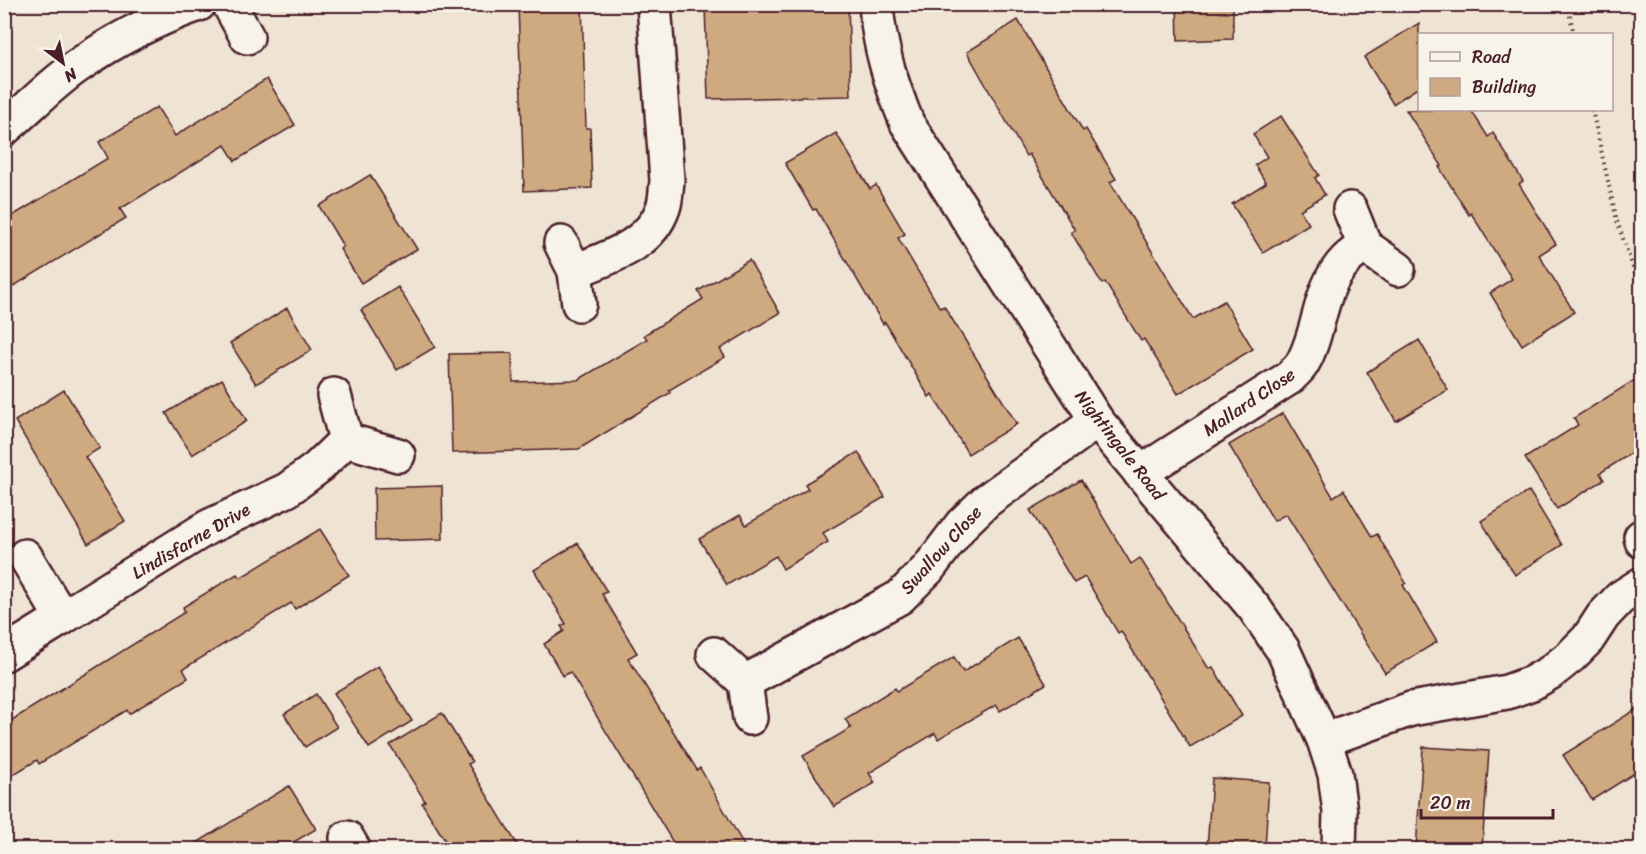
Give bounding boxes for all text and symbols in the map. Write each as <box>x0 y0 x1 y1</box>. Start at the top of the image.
north arrow <box>33 33 93 93</box>
legend <box>1418 33 1613 111</box>
text: Road <box>1472 41 1512 73</box>
text: N <box>58 60 84 91</box>
text: Building <box>1472 71 1536 103</box>
street label: Mallard Close <box>1196 359 1302 445</box>
street label: Nightingale Road <box>1066 382 1175 509</box>
street label: Lindisfarne Drive <box>125 494 257 588</box>
street label: Swallow Close <box>892 498 990 602</box>
scale bar <box>1421 782 1553 820</box>
text: 20 m <box>1430 787 1470 819</box>

